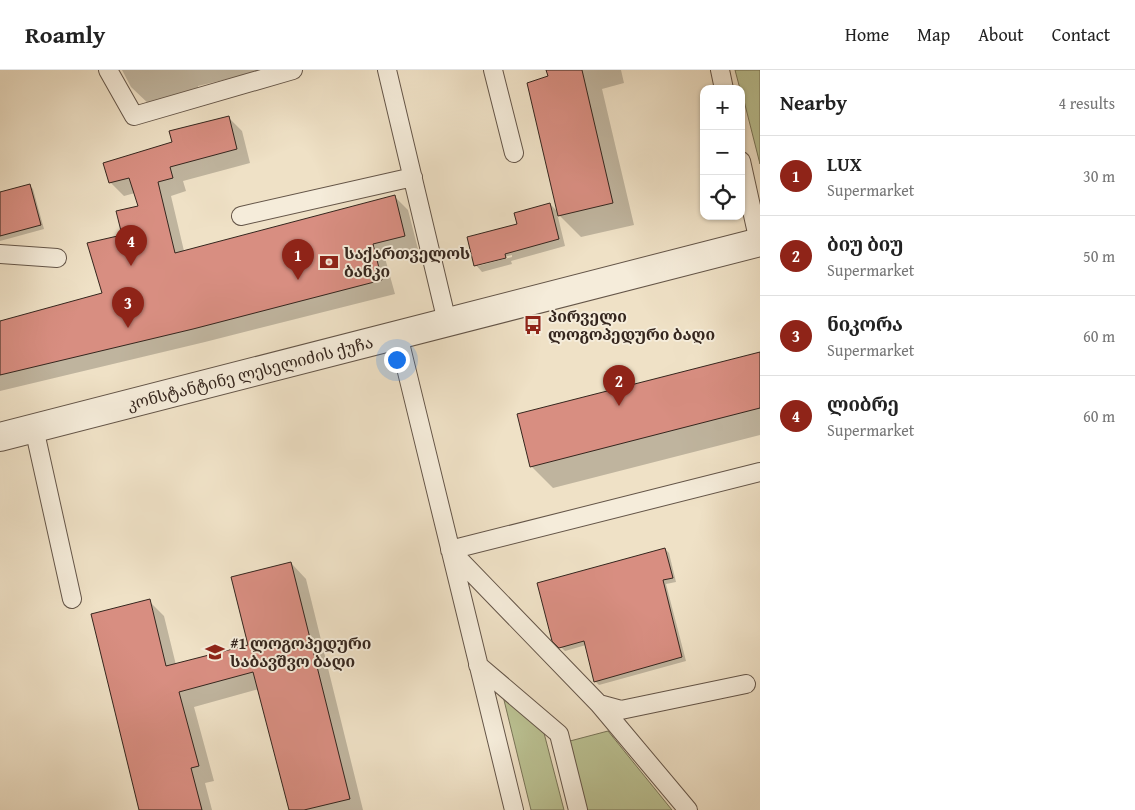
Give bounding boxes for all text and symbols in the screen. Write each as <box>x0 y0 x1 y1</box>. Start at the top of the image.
text: Roamly <box>25 17 105 52</box>
text: Home <box>845 21 889 48</box>
text: Map <box>917 21 950 48</box>
text: About <box>978 21 1024 48</box>
text: Contact <box>1052 21 1110 48</box>
map controls <box>700 85 745 220</box>
button: + <box>700 85 745 130</box>
text: Nearby <box>780 87 847 118</box>
text: 4 results <box>1058 91 1115 115</box>
button: − <box>700 130 745 175</box>
text: LUX <box>827 150 862 178</box>
text: 1 <box>792 164 800 188</box>
text: 30 m <box>1083 164 1115 188</box>
button: locate <box>700 175 745 220</box>
text: Supermarket <box>827 178 914 202</box>
pin: 4 <box>115 225 147 266</box>
text: ბიუ ბიუ <box>827 230 903 258</box>
pin: 1 <box>282 239 314 280</box>
place label: საქართველოს ბანკი <box>344 241 470 283</box>
text: 2 <box>792 244 800 268</box>
text: 50 m <box>1083 244 1115 268</box>
bank icon: საქართველოს ბანკი <box>318 251 340 273</box>
text: Supermarket <box>827 258 914 282</box>
pin: 3 <box>112 287 144 328</box>
place label: პირველი ლოგოპედური ბაღი <box>548 304 715 346</box>
text: ნიკორა <box>827 310 903 338</box>
bus stop icon: პირველი ლოგოპედური ბაღი <box>522 314 544 336</box>
text: 3 <box>792 324 800 348</box>
text: 60 m <box>1083 324 1115 348</box>
street label: კონსტანტინე ლესელიძის ქუჩა <box>124 330 376 416</box>
text: Supermarket <box>827 338 914 362</box>
your location <box>384 347 410 373</box>
pin: 2 <box>603 365 635 406</box>
text: ლიბრე <box>827 390 899 418</box>
text: 4 <box>792 404 800 428</box>
text: 60 m <box>1083 404 1115 428</box>
text: Supermarket <box>827 418 914 442</box>
place label: #1 ლოგოპედური საბავშვო ბაღი <box>230 631 371 673</box>
school or university icon: #1 ლოგოპედური საბავშვო ბაღი <box>204 641 226 663</box>

